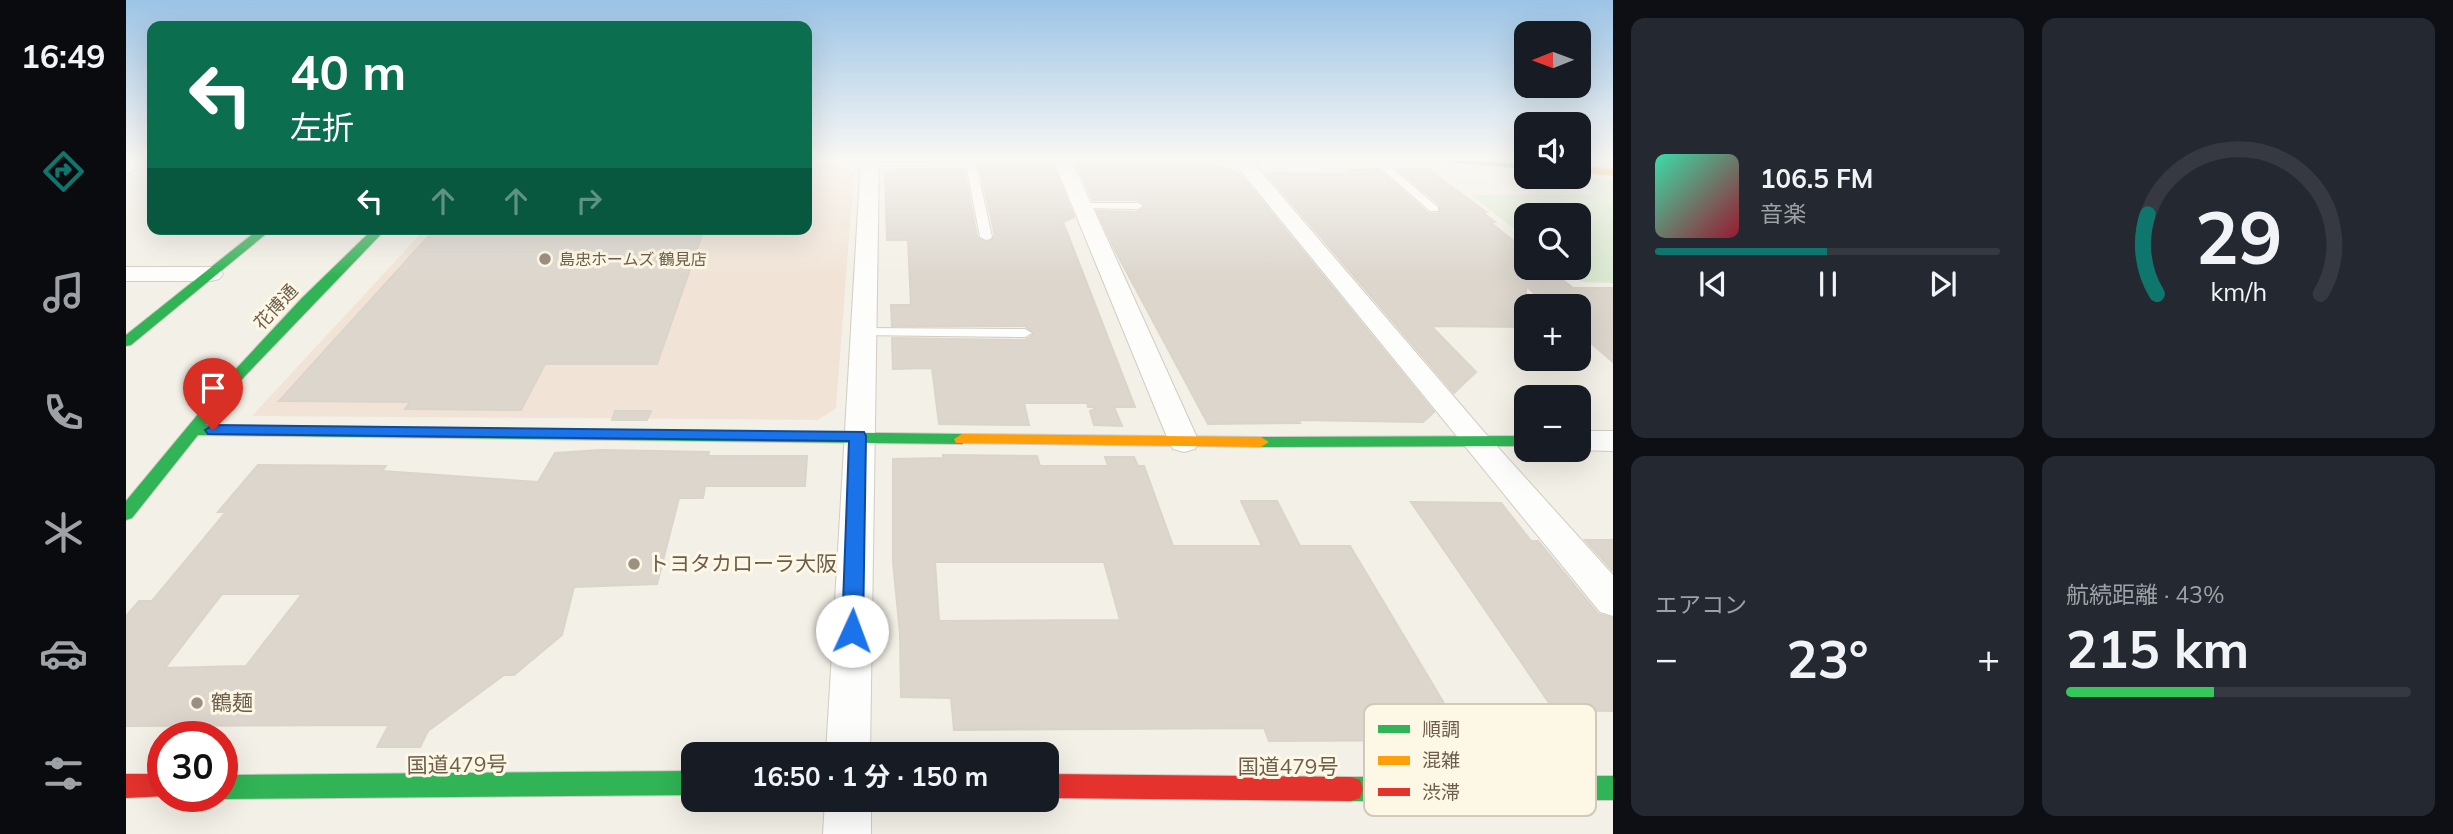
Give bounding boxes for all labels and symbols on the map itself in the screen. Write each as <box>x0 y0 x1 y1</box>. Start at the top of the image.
north arrow <box>1514 21 1591 98</box>
place label: 島忠ホームズ 鶴見店 <box>559 249 707 269</box>
marker: 島忠ホームズ 鶴見店 <box>537 251 553 267</box>
street label: 花博通 <box>249 279 302 334</box>
pin <box>183 358 243 430</box>
place label: トヨタカローラ大阪 <box>648 550 837 576</box>
marker: トヨタカローラ大阪 <box>626 556 642 572</box>
position arrow <box>815 594 889 668</box>
place label: 鶴麺 <box>211 689 253 715</box>
marker: 鶴麺 <box>189 695 205 711</box>
legend <box>1364 704 1596 816</box>
text: 順調 <box>1422 717 1460 741</box>
speed limit sign: 30 <box>147 721 238 812</box>
text: 混雑 <box>1422 748 1460 772</box>
street label: 国道479号 <box>406 750 508 778</box>
street label: 国道479号 <box>1238 753 1338 779</box>
text: 渋滞 <box>1422 780 1460 804</box>

